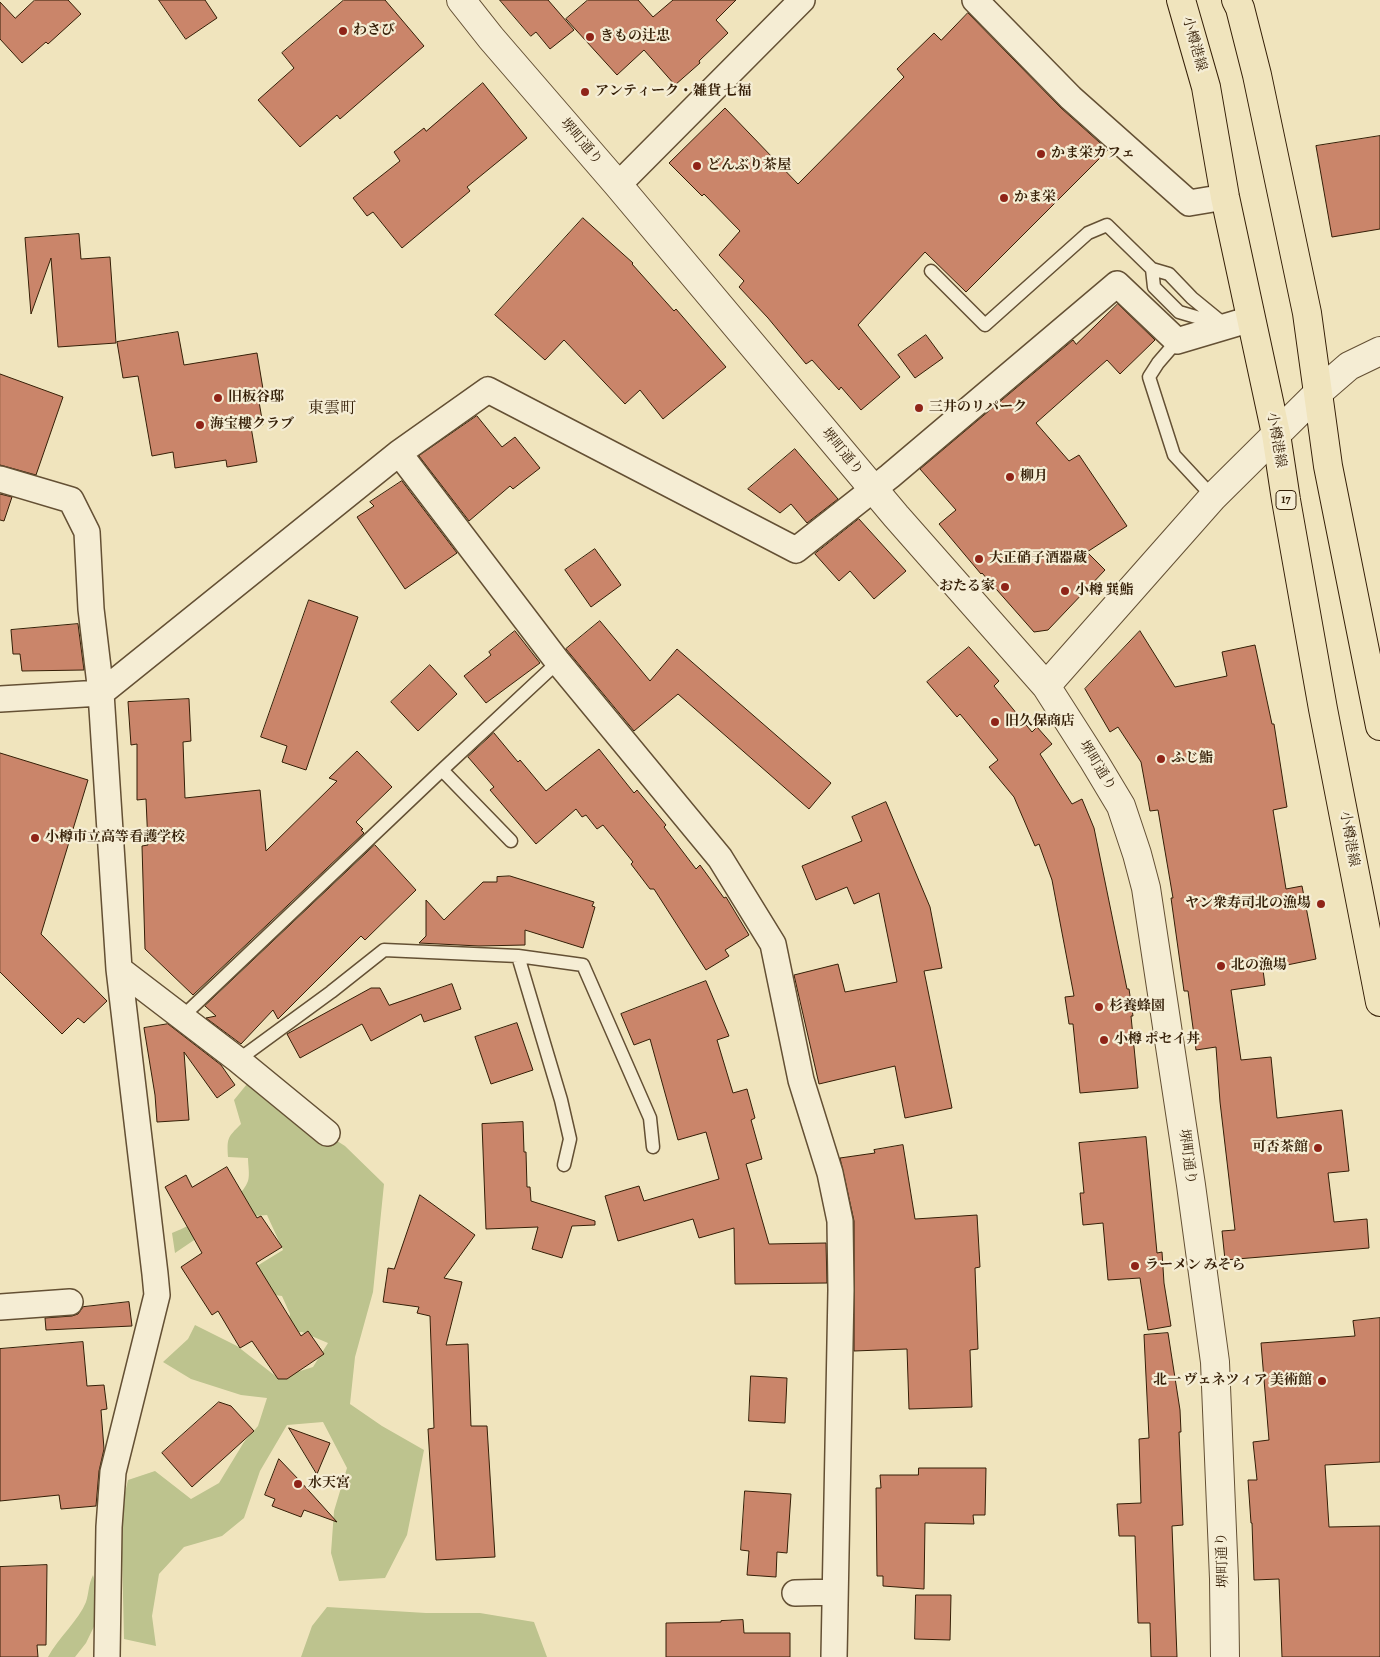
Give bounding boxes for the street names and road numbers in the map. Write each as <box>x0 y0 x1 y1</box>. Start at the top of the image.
street label: 小樽港線 <box>1178 15 1210 73</box>
street label: 堺町通り <box>556 115 606 169</box>
street label: 小樽港線 <box>1263 411 1289 469</box>
street label: 堺町通り <box>818 425 866 479</box>
road number: 17 <box>1276 490 1296 510</box>
street label: 堺町通り <box>1075 738 1119 794</box>
street label: 小樽港線 <box>1336 810 1362 868</box>
street label: 堺町通り <box>1175 1128 1199 1186</box>
street label: 堺町通り <box>1214 1532 1232 1588</box>

